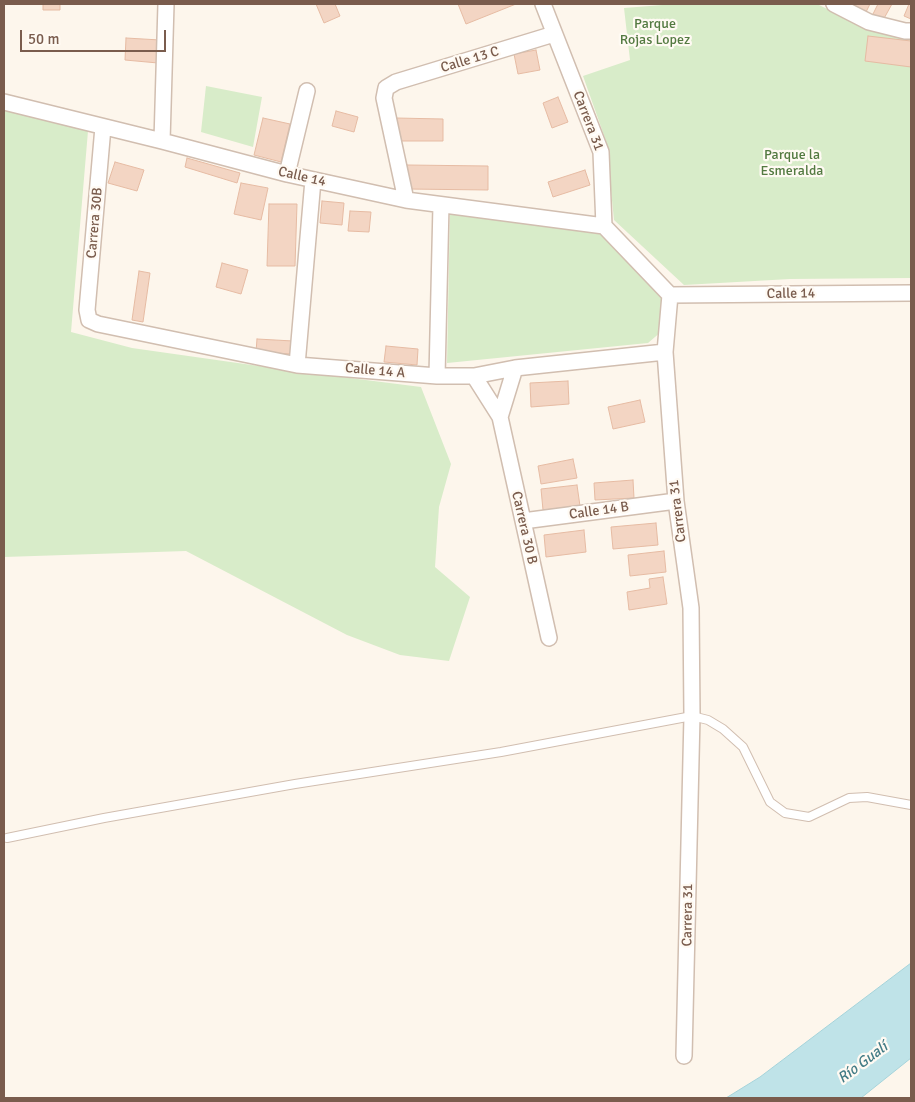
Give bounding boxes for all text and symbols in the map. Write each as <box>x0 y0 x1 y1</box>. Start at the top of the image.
park label: Parque Rojas Lopez <box>620 16 690 48</box>
scale bar <box>22 20 169 52</box>
text: 50 m <box>28 30 59 48</box>
street label: Calle 13 C <box>439 43 501 77</box>
street label: Carrera 31 <box>569 89 607 153</box>
park label: Parque la Esmeralda <box>761 147 823 180</box>
street label: Calle 14 <box>276 163 328 191</box>
street label: Carrera 30B <box>84 187 106 259</box>
street label: Calle 14 <box>767 285 815 303</box>
street label: Calle 14 A <box>344 360 406 382</box>
street label: Carrera 31 <box>666 479 690 543</box>
street label: Carrera 30 B <box>507 490 541 566</box>
street label: Calle 14 B <box>568 498 630 524</box>
street label: Carrera 31 <box>679 883 697 947</box>
water label: Río Gualí <box>834 1038 892 1088</box>

